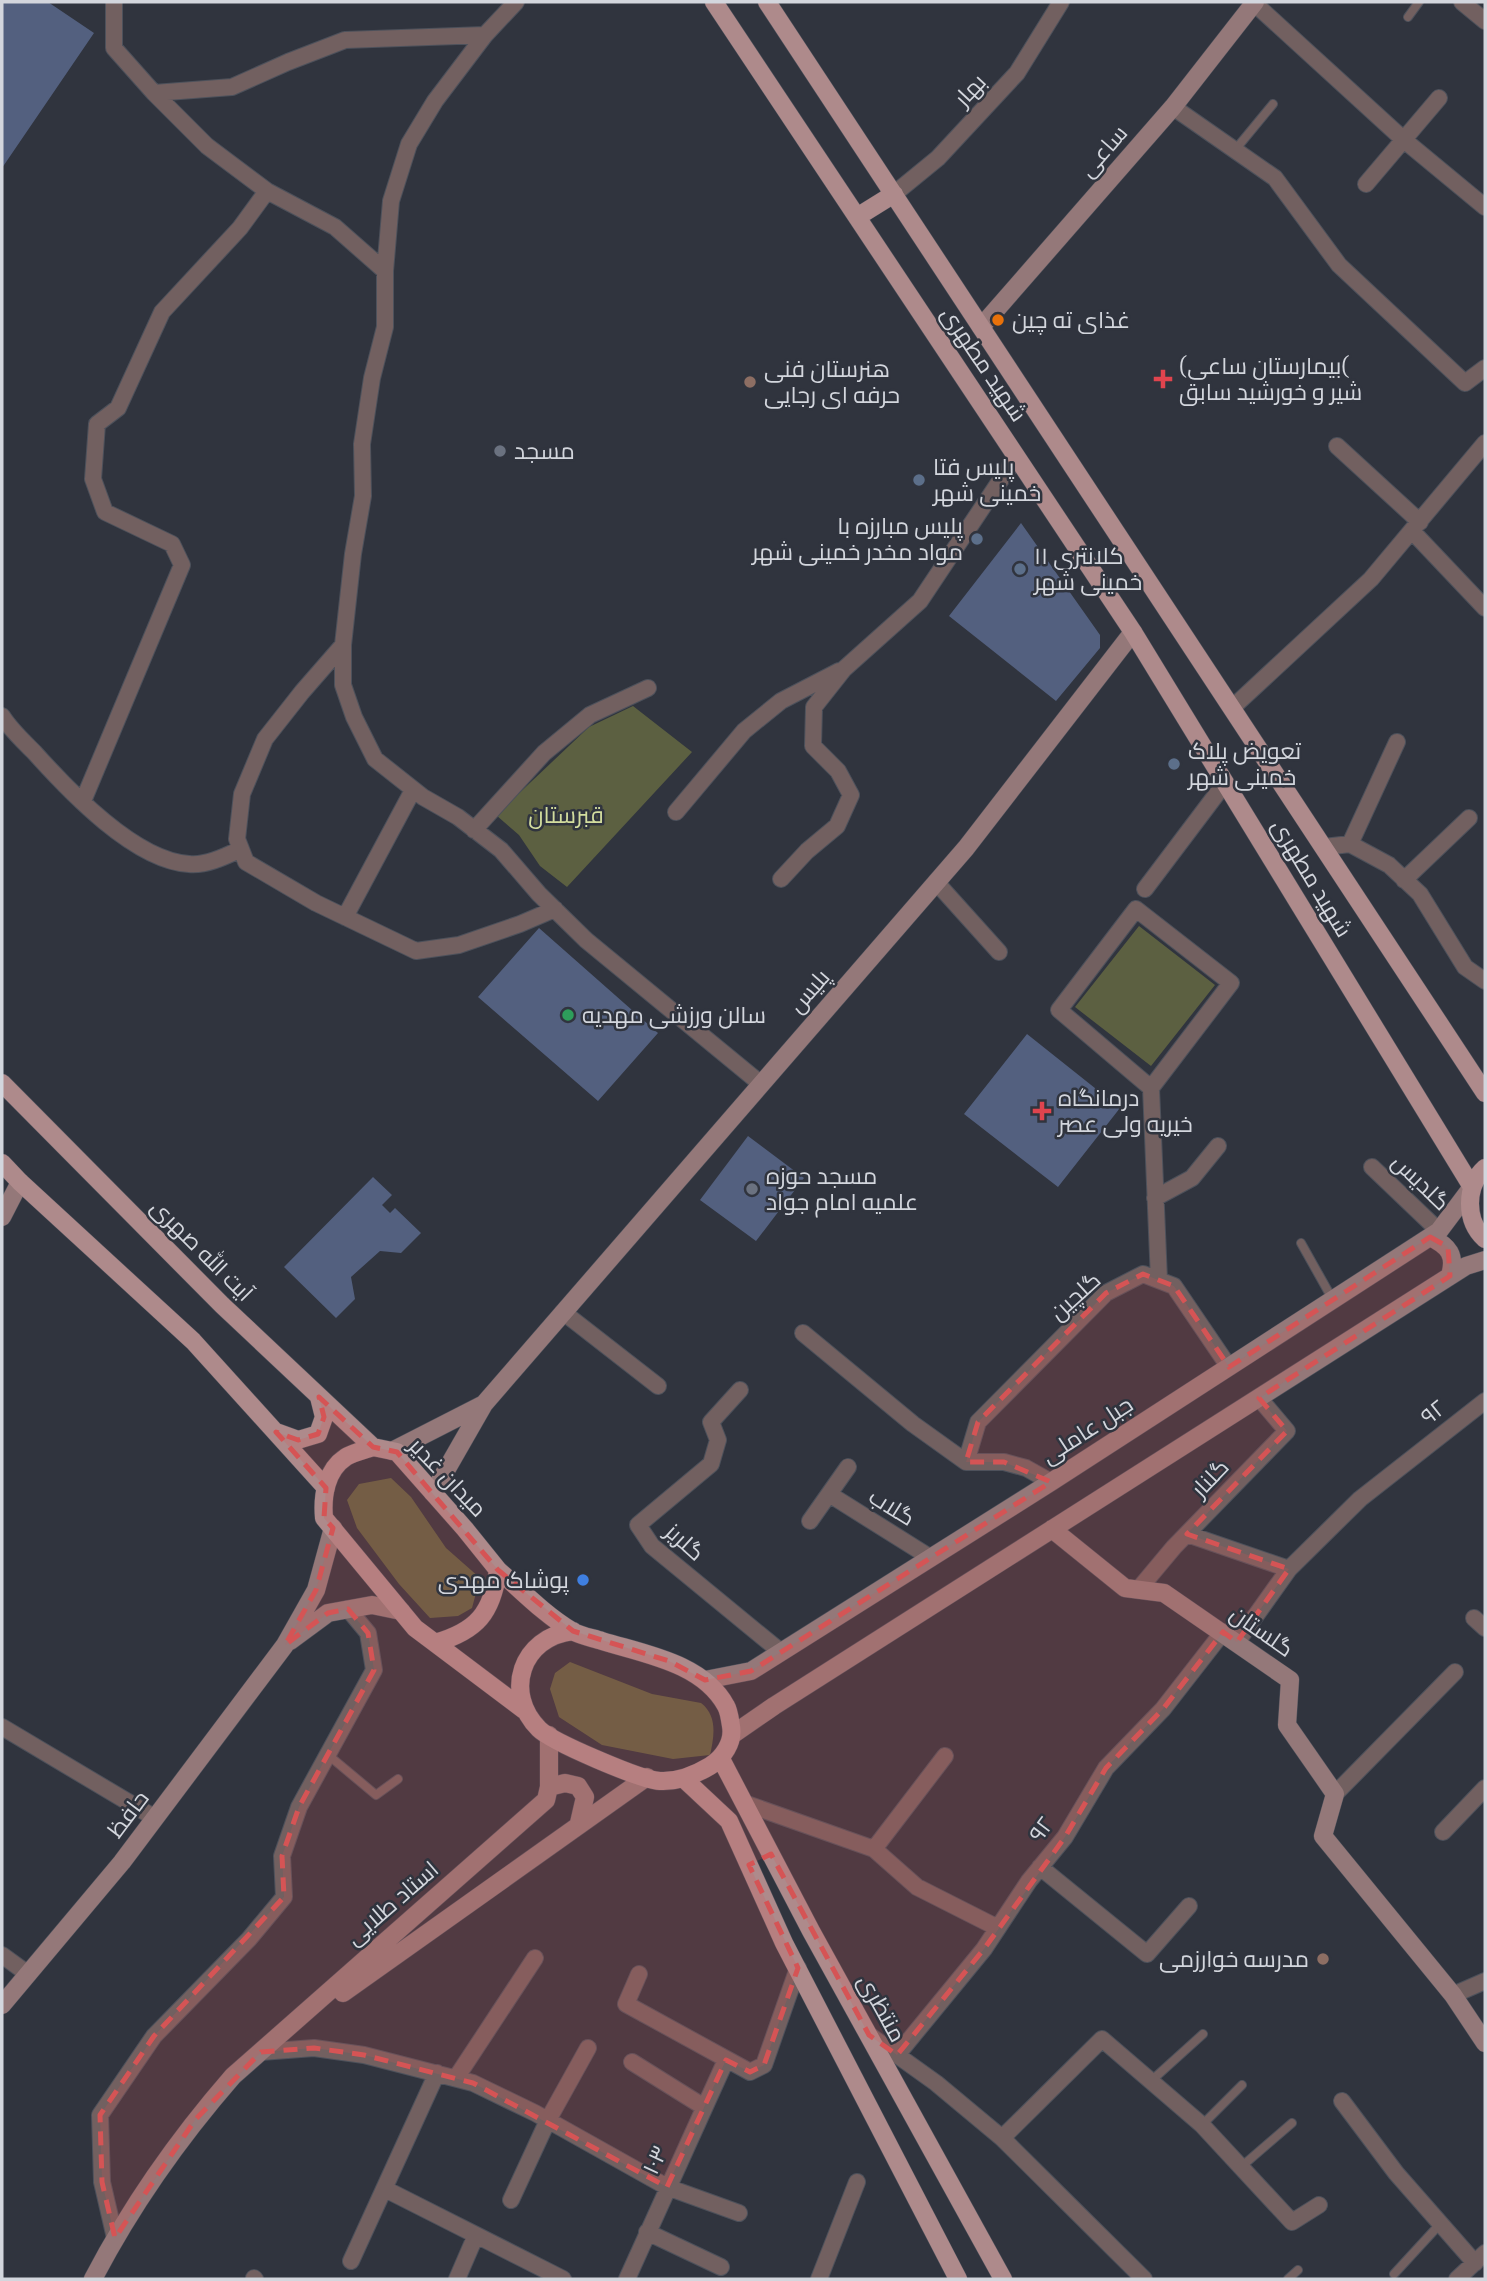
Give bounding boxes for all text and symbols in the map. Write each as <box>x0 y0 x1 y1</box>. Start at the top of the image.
street label: بهار <box>946 67 992 114</box>
street label: ساعی <box>1072 119 1133 183</box>
street label: شهید مطهری <box>935 300 1034 427</box>
place label: غذای ته چین <box>1012 305 1130 335</box>
marker: غذای ته چین <box>990 312 1006 328</box>
place label: (بیمارستان ساعی( شیر و خورشید سابق <box>1179 351 1362 406</box>
place label: هنرستان فنی حرفه ای رجایی <box>764 354 900 409</box>
marker: (بیمارستان ساعی( شیر و خورشید سابق <box>1153 369 1173 389</box>
marker: هنرستان فنی حرفه ای رجایی <box>742 374 758 390</box>
place label: مسجد <box>514 436 575 464</box>
marker: مسجد <box>492 443 508 459</box>
place label: پلیس فتا خمینی شهر <box>931 452 1041 507</box>
marker: پلیس فتا خمینی شهر <box>911 472 927 488</box>
place label: پلیس مبارزه با مواد مخدر خمینی شهر <box>750 511 963 566</box>
marker: پلیس مبارزه با مواد مخدر خمینی شهر <box>969 531 985 547</box>
place label: کلانتری ۱۱ خمینی شهر <box>1032 541 1142 596</box>
marker: کلانتری ۱۱ خمینی شهر <box>1012 561 1028 577</box>
place label: تعویض پلاک خمینی شهر <box>1186 736 1301 791</box>
marker: تعویض پلاک خمینی شهر <box>1166 756 1182 772</box>
park label: قبرستان <box>528 800 604 829</box>
street label: شهید مطهری <box>1266 813 1359 942</box>
street label: پلیس <box>782 963 836 1019</box>
place label: سالن ورزشی مهدیه <box>582 1000 766 1029</box>
marker: سالن ورزشی مهدیه <box>560 1007 576 1023</box>
place label: درمانگاه خیریه ولی عصر <box>1056 1083 1193 1138</box>
marker: درمانگاه خیریه ولی عصر <box>1032 1101 1052 1121</box>
street label: گلدیس <box>1386 1147 1456 1216</box>
place label: مسجد حوزه علمیه امام جواد <box>766 1161 918 1218</box>
marker: مسجد حوزه علمیه امام جواد <box>744 1181 760 1197</box>
street label: آیت الله صهری <box>145 1192 260 1307</box>
street label: گلچین <box>1043 1265 1107 1327</box>
street label: جبل عاملی <box>1036 1389 1138 1470</box>
street label: ۹۲ <box>1414 1393 1450 1430</box>
street label: میدان غدیر <box>402 1429 493 1522</box>
street label: گلنار <box>1183 1452 1234 1504</box>
street label: گلاب <box>864 1481 921 1531</box>
street label: گلریز <box>659 1515 711 1566</box>
place label: پوشاک مهدی <box>438 1565 569 1595</box>
marker: پوشاک مهدی <box>575 1572 591 1588</box>
street label: گلستان <box>1225 1598 1300 1663</box>
street label: حافظ <box>100 1784 154 1843</box>
street label: ۹۲ <box>1022 1810 1059 1846</box>
street label: استاد طلایی <box>339 1854 444 1951</box>
place label: مدرسه خوارزمی <box>1159 1944 1309 1973</box>
marker: مدرسه خوارزمی <box>1315 1951 1331 1967</box>
street label: منتظری <box>852 1969 913 2047</box>
street label: ۱۰۳ <box>635 2141 673 2178</box>

